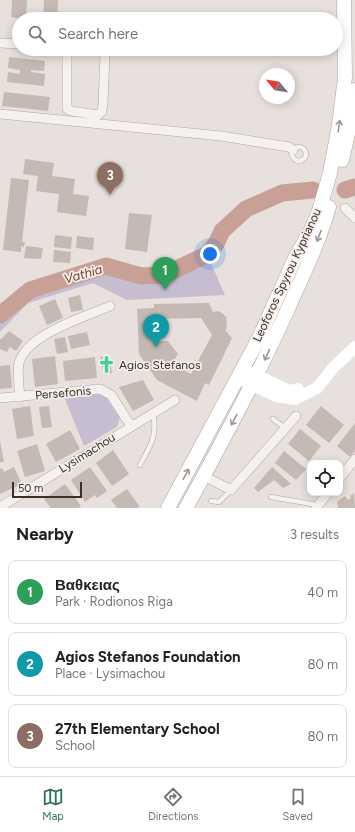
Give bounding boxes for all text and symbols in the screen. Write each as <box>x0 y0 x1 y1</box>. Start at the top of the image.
search box <box>12 12 343 56</box>
icon: search <box>26 23 48 45</box>
text: Search here <box>58 25 138 43</box>
north arrow <box>259 68 295 104</box>
one-way arrow <box>335 120 343 133</box>
pin: 3 <box>97 162 123 195</box>
street label: Leoforos Spyrou Kyprianou <box>250 206 324 344</box>
one-way arrow <box>315 229 323 241</box>
your location <box>200 244 220 264</box>
pin: 1 <box>152 257 178 290</box>
water label: Vathia <box>62 261 104 287</box>
pin: 2 <box>143 314 169 347</box>
one-way arrow <box>263 348 270 360</box>
church icon: Agios Stefanos <box>96 355 116 375</box>
place label: Agios Stefanos <box>119 358 201 372</box>
street label: Persefonis <box>34 384 92 402</box>
one-way arrow <box>230 414 237 426</box>
street label: Lysimachou <box>56 430 118 476</box>
map controls <box>307 460 343 496</box>
button: locate <box>307 460 343 496</box>
one-way arrow <box>183 468 191 480</box>
scale bar <box>12 480 82 499</box>
text: 50 m <box>18 482 43 495</box>
text: Nearby <box>16 524 74 544</box>
text: 3 results <box>290 527 339 542</box>
text: Βαθκειας <box>55 576 120 594</box>
text: 1 <box>27 585 33 600</box>
text: 40 m <box>307 585 338 600</box>
text: Park · Rodionos Riga <box>55 594 173 609</box>
text: Agios Stefanos Foundation <box>55 648 241 666</box>
text: 2 <box>26 657 34 672</box>
text: 80 m <box>307 657 338 672</box>
text: Place · Lysimachou <box>55 666 165 681</box>
text: 27th Elementary School <box>55 720 220 738</box>
text: 3 <box>26 729 34 744</box>
text: 80 m <box>307 729 338 744</box>
text: School <box>55 738 95 753</box>
tab: Map <box>42 786 64 823</box>
tab: Directions <box>148 786 198 823</box>
tab: Saved <box>283 786 313 823</box>

